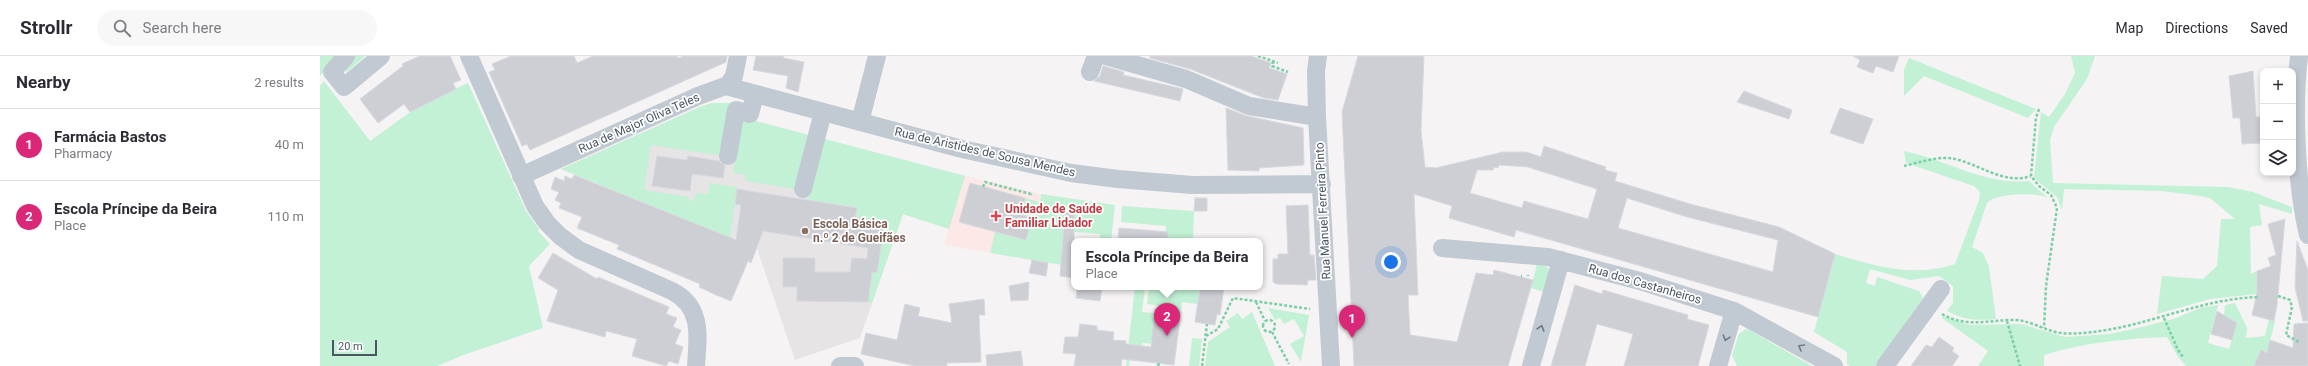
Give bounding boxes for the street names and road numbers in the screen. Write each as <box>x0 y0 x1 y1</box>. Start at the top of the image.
street label: Rua de Major Oliva Teles <box>576 90 702 156</box>
street label: Rua de Aristides de Sousa Mendes <box>893 124 1077 180</box>
street label: Rua Manuel Ferreira Pinto <box>1312 142 1334 280</box>
street label: Rua dos Castanheiros <box>1587 261 1703 307</box>

